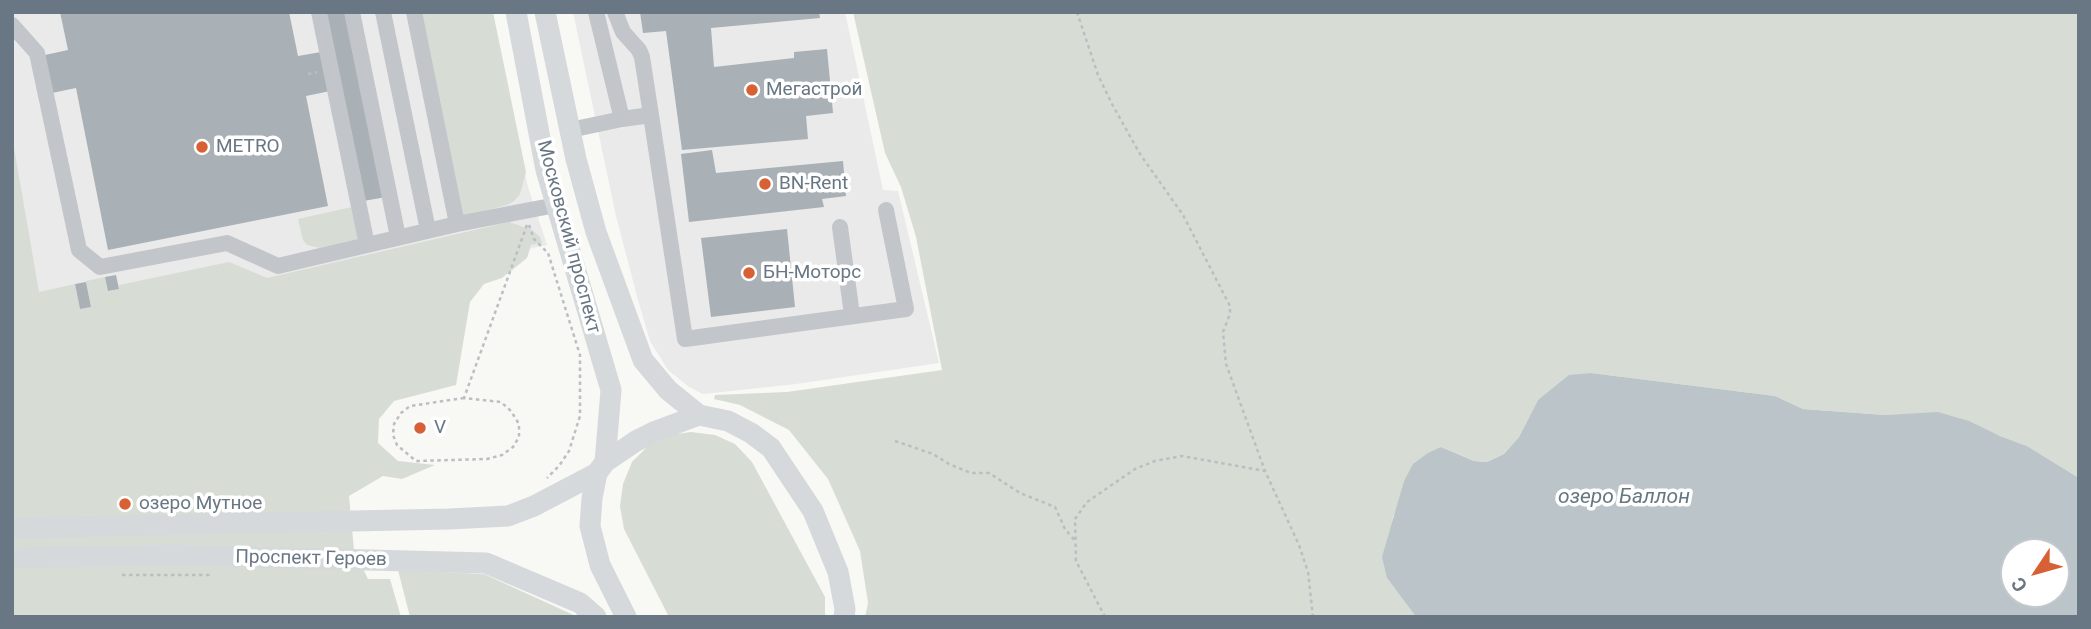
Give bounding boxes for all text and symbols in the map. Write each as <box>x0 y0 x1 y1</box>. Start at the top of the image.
place label: Мегастрой <box>766 79 863 101</box>
marker: Мегастрой <box>744 82 760 98</box>
place label: METRO <box>216 136 280 158</box>
street label: Московский проспект <box>531 138 605 336</box>
marker: METRO <box>194 139 210 155</box>
place label: BN-Rent <box>779 173 848 195</box>
marker: BN-Rent <box>757 176 773 192</box>
place label: БН-Моторс <box>763 262 861 284</box>
marker: БН-Моторс <box>741 265 757 281</box>
place label: V <box>434 417 446 439</box>
marker: V <box>412 420 428 436</box>
water label: озеро Баллон <box>1558 485 1690 511</box>
place label: озеро Мутное <box>139 493 262 515</box>
marker: озеро Мутное <box>117 496 133 512</box>
north arrow <box>2000 538 2070 608</box>
street label: Проспект Героев <box>235 546 387 572</box>
text: С <box>2006 573 2032 596</box>

